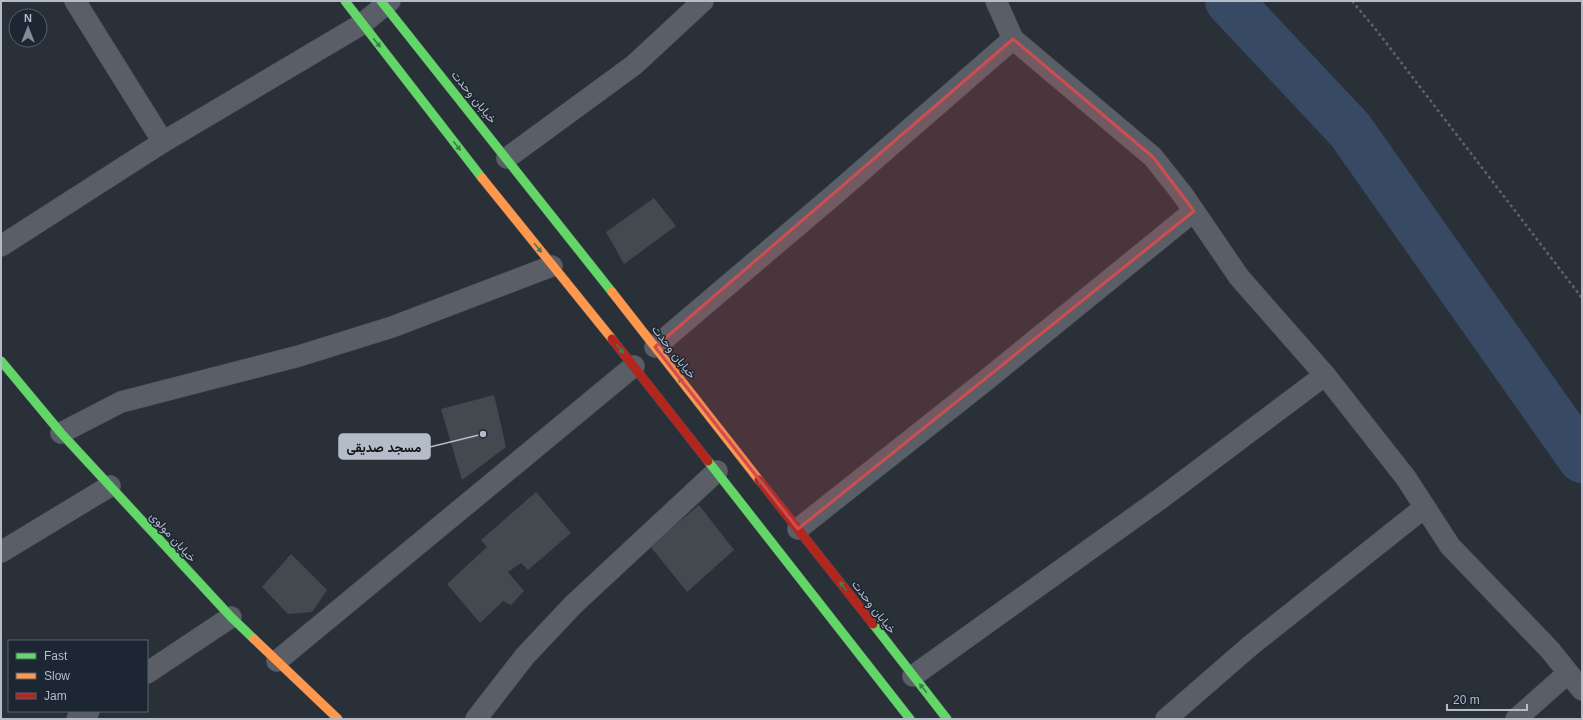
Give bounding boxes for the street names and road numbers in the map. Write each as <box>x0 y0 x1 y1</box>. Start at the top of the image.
street label: خیابان وحدت <box>448 68 500 127</box>
street label: خیابان وحدت <box>648 323 699 382</box>
street label: خیابان مولوی <box>146 509 199 566</box>
street label: خیابان وحدت <box>848 578 899 637</box>

